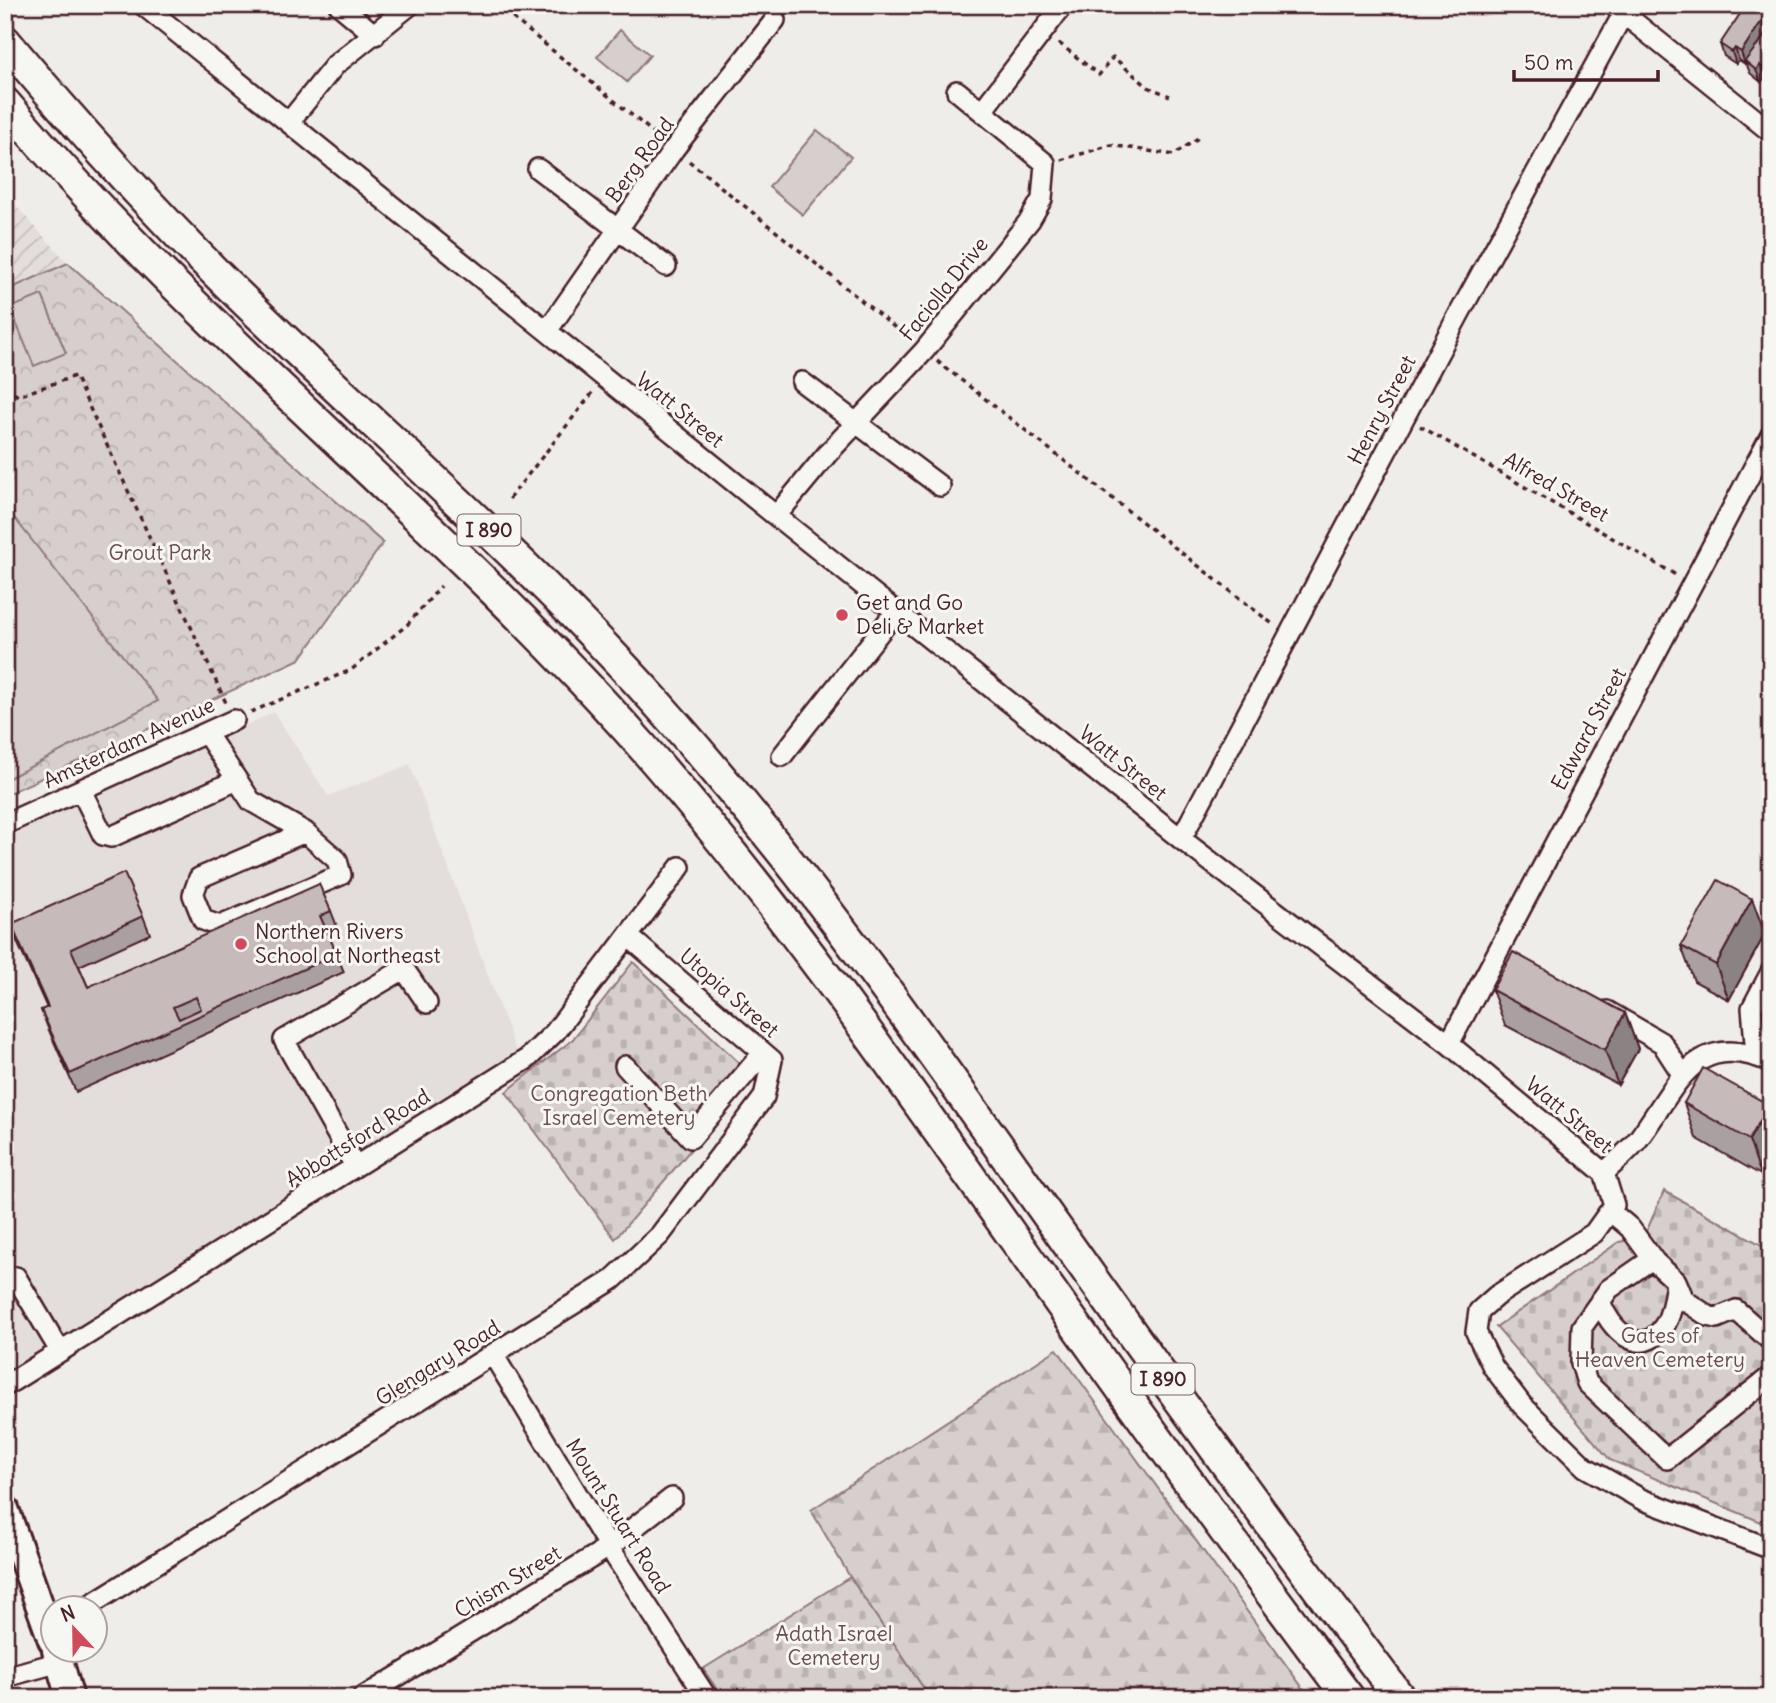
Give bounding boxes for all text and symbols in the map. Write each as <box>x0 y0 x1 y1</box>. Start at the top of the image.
scale bar <box>1514 38 1657 82</box>
text: 50 m <box>1524 49 1573 76</box>
street label: Berg Road <box>599 112 680 208</box>
street label: Faciolla Drive <box>893 231 994 346</box>
street label: Henry Street <box>1341 350 1422 469</box>
street label: Watt Street <box>631 366 730 453</box>
street label: Alfred Street <box>1499 445 1614 528</box>
road number: I 890 <box>458 514 520 545</box>
park label: Grout Park <box>108 539 212 566</box>
place label: Get and Go Deli & Market <box>856 589 984 640</box>
marker: Get and Go Deli & Market <box>834 607 850 623</box>
street label: Edward Street <box>1545 663 1632 795</box>
street label: Amsterdam Avenue <box>39 691 219 794</box>
street label: Watt Street <box>1074 719 1173 806</box>
place label: Northern Rivers School at Northeast <box>255 918 441 969</box>
marker: Northern Rivers School at Northeast <box>233 936 249 952</box>
street label: Utopia Street <box>674 942 785 1043</box>
street label: Watt Street <box>1520 1070 1618 1159</box>
park label: Congregation Beth Israel Cemetery <box>530 1080 708 1131</box>
street label: Abbottsford Road <box>280 1082 435 1193</box>
street label: Glengary Road <box>370 1314 505 1412</box>
park label: Gates of Heaven Cemetery <box>1575 1322 1745 1373</box>
road number: I 890 <box>1132 1364 1194 1394</box>
street label: Mount Stuart Road <box>560 1433 677 1598</box>
street label: Chism Street <box>450 1539 566 1624</box>
north arrow <box>38 1594 108 1664</box>
text: N <box>57 1600 78 1627</box>
park label: Adath Israel Cemetery <box>776 1620 892 1671</box>

